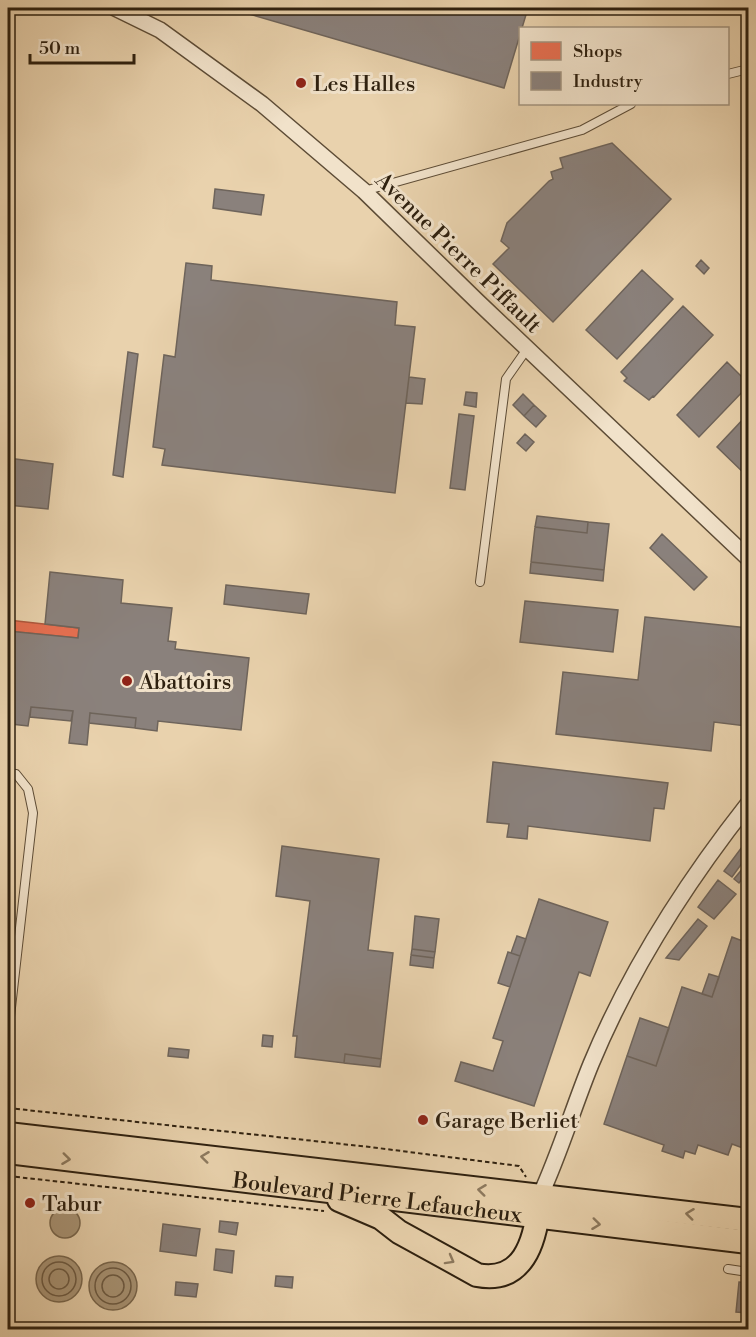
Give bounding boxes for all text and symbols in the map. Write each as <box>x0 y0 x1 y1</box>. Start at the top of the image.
scale bar <box>30 27 134 65</box>
legend <box>519 27 729 105</box>
text: 50 m <box>39 37 81 60</box>
text: Shops <box>573 40 623 63</box>
text: Industry <box>573 70 643 93</box>
place label: Les Halles <box>313 71 415 98</box>
marker: Les Halles <box>294 76 308 90</box>
street label: Avenue Pierre Piffault <box>369 166 547 339</box>
place label: Abattoirs <box>138 669 231 696</box>
marker: Abattoirs <box>120 674 134 688</box>
place label: Garage Berliet <box>435 1108 578 1135</box>
marker: Garage Berliet <box>416 1113 430 1127</box>
one-way arrow <box>61 1152 70 1165</box>
one-way arrow <box>200 1152 209 1164</box>
street label: Boulevard Pierre Lefaucheux <box>230 1167 524 1229</box>
one-way arrow <box>477 1184 486 1196</box>
place label: Tabur <box>42 1191 102 1218</box>
marker: Tabur <box>23 1196 37 1210</box>
one-way arrow <box>686 1208 695 1220</box>
one-way arrow <box>591 1217 601 1230</box>
one-way arrow <box>444 1253 455 1264</box>

